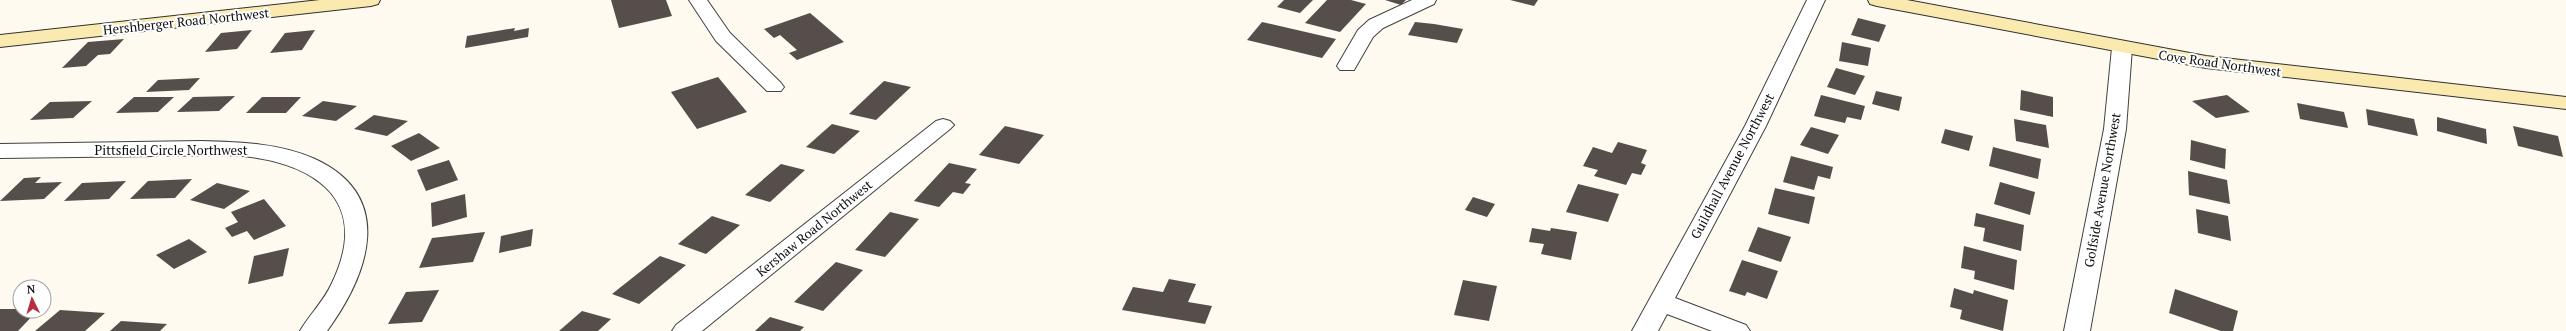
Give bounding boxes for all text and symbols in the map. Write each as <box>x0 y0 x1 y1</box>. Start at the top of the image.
street label: Hershberger Road Northwest <box>102 3 270 39</box>
street label: Cove Road Northwest <box>2158 45 2283 81</box>
street label: Guildhall Avenue Northwest <box>1686 90 1778 242</box>
street label: Golfside Avenue Northwest <box>2080 111 2125 269</box>
street label: Pittsfield Circle Northwest <box>95 141 248 159</box>
street label: Kershaw Road Northwest <box>752 175 876 280</box>
north arrow <box>12 279 52 319</box>
text: N <box>26 282 37 296</box>

